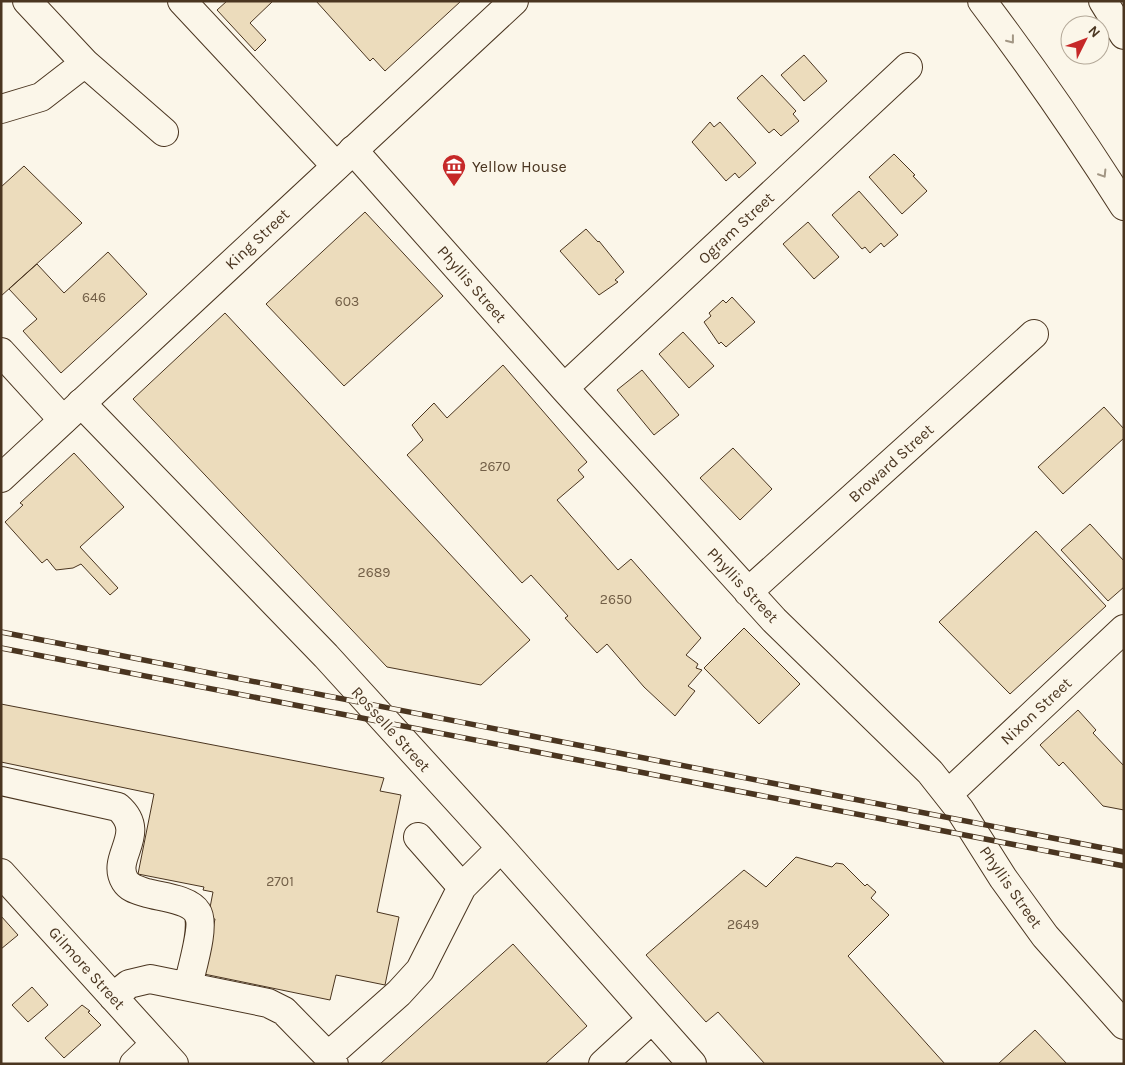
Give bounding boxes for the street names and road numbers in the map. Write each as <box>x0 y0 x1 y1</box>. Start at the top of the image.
street label: Ogram Street <box>694 188 778 268</box>
street label: King Street <box>221 204 293 274</box>
street label: Phyllis Street <box>433 242 511 326</box>
street label: Broward Street <box>845 420 937 506</box>
street label: Phyllis Street <box>703 543 783 627</box>
street label: Nixon Street <box>997 673 1075 749</box>
street label: Rosselle Street <box>348 682 434 776</box>
street label: Phyllis Street <box>976 842 1046 932</box>
street label: Gilmore Street <box>45 923 129 1013</box>

